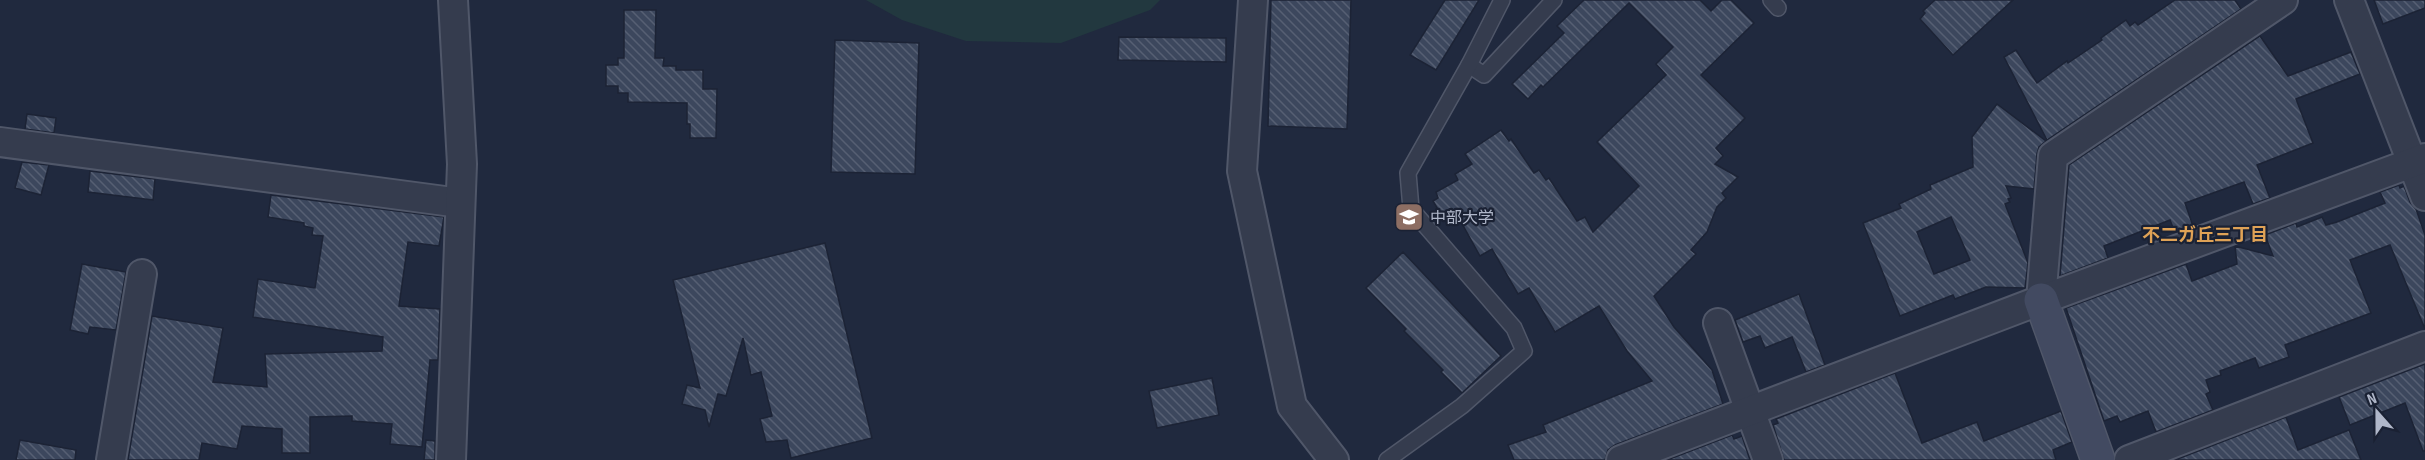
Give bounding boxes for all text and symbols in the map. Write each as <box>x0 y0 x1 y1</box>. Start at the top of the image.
school or university icon: 中部大学 <box>1393 201 1425 233</box>
place label: 中部大学 <box>1430 209 1494 228</box>
district label: 不二ガ丘三丁目 <box>2142 225 2268 246</box>
north arrow <box>2347 382 2407 442</box>
text: N <box>2365 389 2380 410</box>

